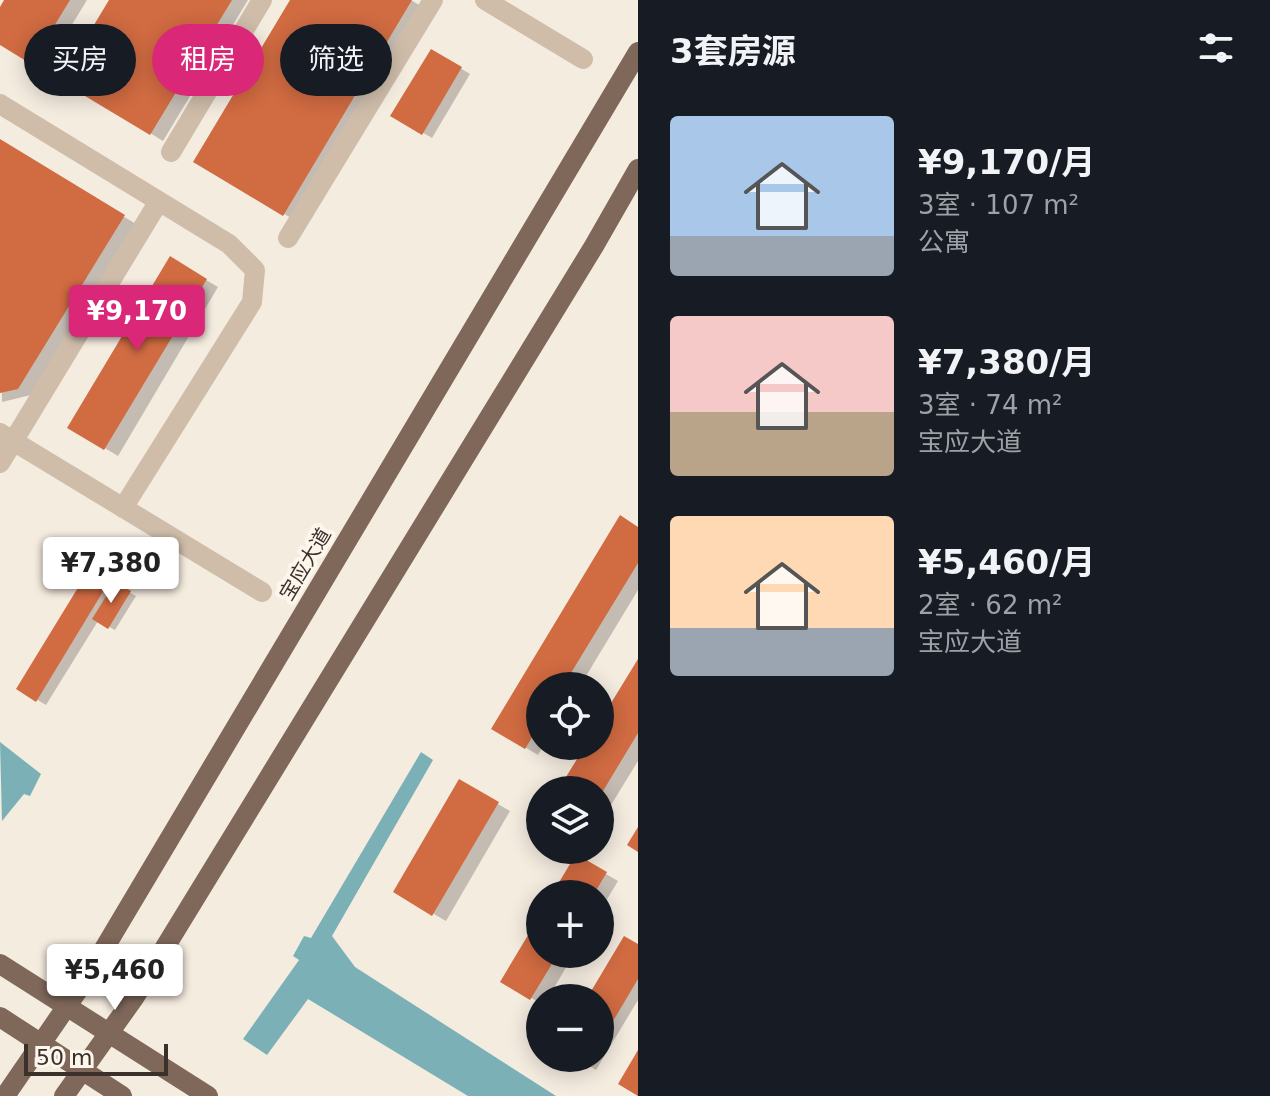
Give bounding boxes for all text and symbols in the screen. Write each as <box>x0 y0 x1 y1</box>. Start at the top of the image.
chip: 买房 <box>24 24 136 96</box>
chip: 租房 <box>152 24 264 96</box>
chip: 筛选 <box>280 24 392 96</box>
icon: filters <box>1194 26 1238 70</box>
text: 3套房源 <box>670 31 796 71</box>
text: ¥9,170/月 <box>918 142 1096 182</box>
icon: home <box>734 148 830 244</box>
text: 3室 · 107 m² <box>918 190 1079 220</box>
text: 公寓 <box>918 227 970 257</box>
pin: ¥9,170 <box>72 285 202 353</box>
text: ¥9,170 <box>87 296 187 326</box>
text: ¥7,380/月 <box>918 342 1096 382</box>
icon: home <box>734 348 830 444</box>
text: 3室 · 74 m² <box>918 390 1062 420</box>
text: 宝应大道 <box>918 427 1022 457</box>
street label: 宝应大道 <box>274 524 336 604</box>
pin: ¥7,380 <box>46 537 176 605</box>
text: ¥5,460/月 <box>918 542 1096 582</box>
text: ¥7,380 <box>61 548 161 578</box>
icon: home <box>734 548 830 644</box>
text: 2室 · 62 m² <box>918 590 1062 620</box>
text: 宝应大道 <box>918 627 1022 657</box>
map controls <box>526 672 614 1072</box>
button: locate <box>526 672 614 760</box>
button: layers <box>526 776 614 864</box>
button: + <box>526 880 614 968</box>
pin: ¥5,460 <box>50 944 180 1012</box>
text: ¥5,460 <box>65 955 165 985</box>
button: − <box>526 984 614 1072</box>
scale bar <box>24 1040 168 1076</box>
text: 50 m <box>36 1045 92 1070</box>

